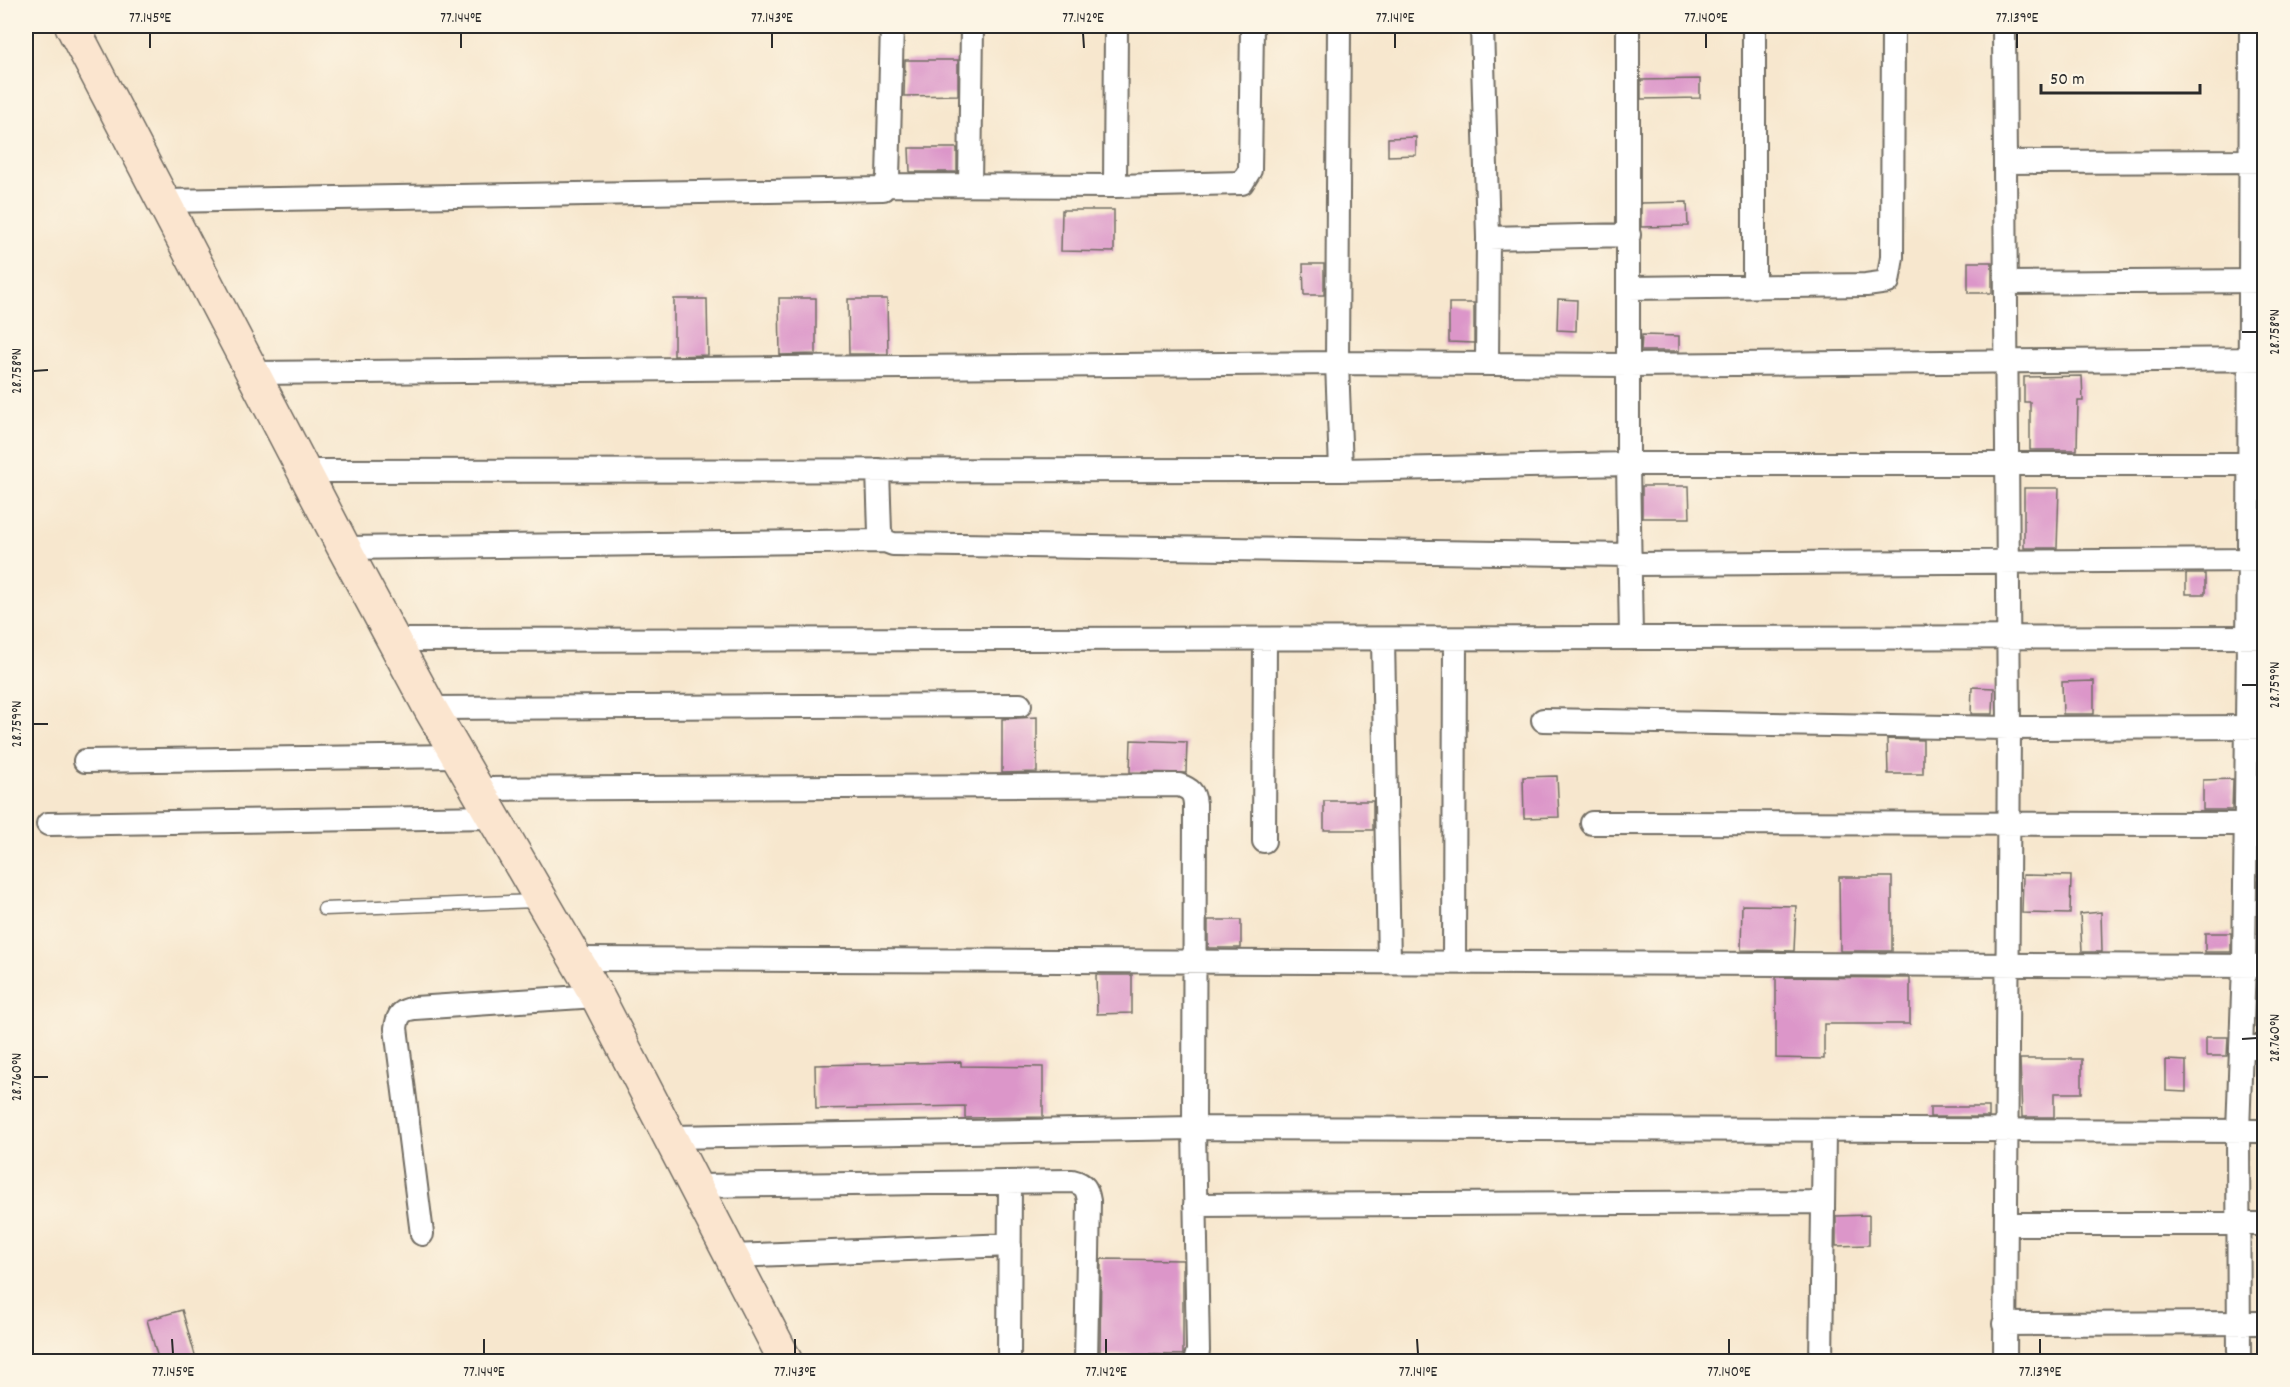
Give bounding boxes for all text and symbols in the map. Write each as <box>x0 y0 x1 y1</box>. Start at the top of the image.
text: 77.145°E <box>129 8 171 30</box>
text: 77.144°E <box>440 8 482 30</box>
text: 77.143°E <box>751 8 793 30</box>
text: 77.142°E <box>1062 8 1104 30</box>
text: 77.141°E <box>1376 8 1414 30</box>
text: 77.140°E <box>1684 8 1728 30</box>
text: 77.139°E <box>1996 8 2038 30</box>
scale bar <box>2041 57 2200 95</box>
text: 50 m <box>2050 68 2085 93</box>
text: 28.758°N <box>2265 309 2287 355</box>
text: 28.758°N <box>7 348 29 394</box>
text: 28.759°N <box>2265 662 2287 708</box>
text: 28.759°N <box>7 701 29 747</box>
text: 28.760°N <box>2265 1014 2287 1062</box>
text: 28.760°N <box>7 1053 29 1101</box>
text: 77.145°E <box>152 1362 194 1384</box>
text: 77.144°E <box>463 1362 505 1384</box>
text: 77.143°E <box>774 1362 816 1384</box>
text: 77.142°E <box>1085 1362 1127 1384</box>
text: 77.141°E <box>1399 1362 1437 1384</box>
text: 77.140°E <box>1707 1362 1751 1384</box>
text: 77.139°E <box>2019 1362 2061 1384</box>

